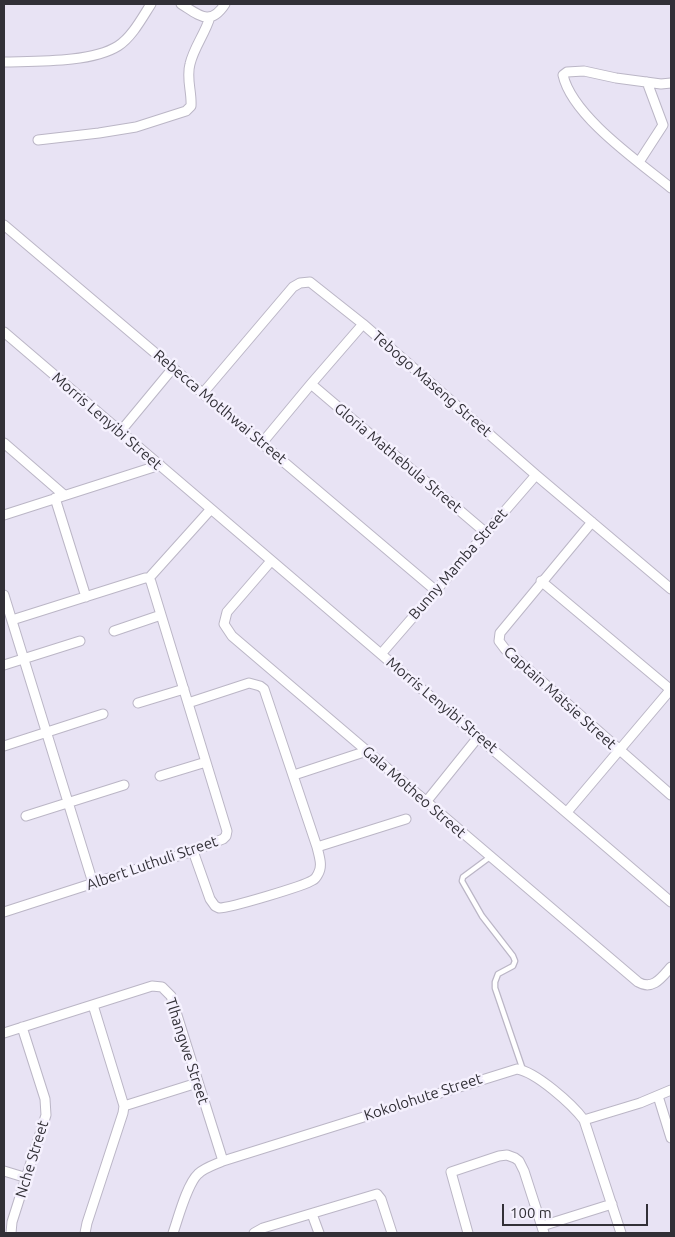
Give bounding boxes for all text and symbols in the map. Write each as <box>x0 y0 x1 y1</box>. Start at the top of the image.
street label: Tebogo Maseng Street <box>369 327 495 441</box>
street label: Rebecca Motlhwai Street <box>150 346 290 468</box>
street label: Morris Lenyibi Street <box>48 368 166 474</box>
street label: Gloria Mathebula Street <box>331 399 465 517</box>
street label: Bunny Mamba Street <box>405 505 511 623</box>
street label: Captain Matsie Street <box>500 643 620 753</box>
street label: Morris Lenyibi Street <box>383 653 501 757</box>
street label: Gala Motheo Street <box>359 742 469 842</box>
street label: Albert Luthuli Street <box>84 832 220 894</box>
street label: Tlhangwe Street <box>161 995 213 1107</box>
street label: Kokolohute Street <box>362 1069 484 1125</box>
street label: Nche Street <box>12 1118 52 1200</box>
scale bar <box>505 1194 651 1226</box>
text: 100 m <box>510 1204 552 1221</box>

